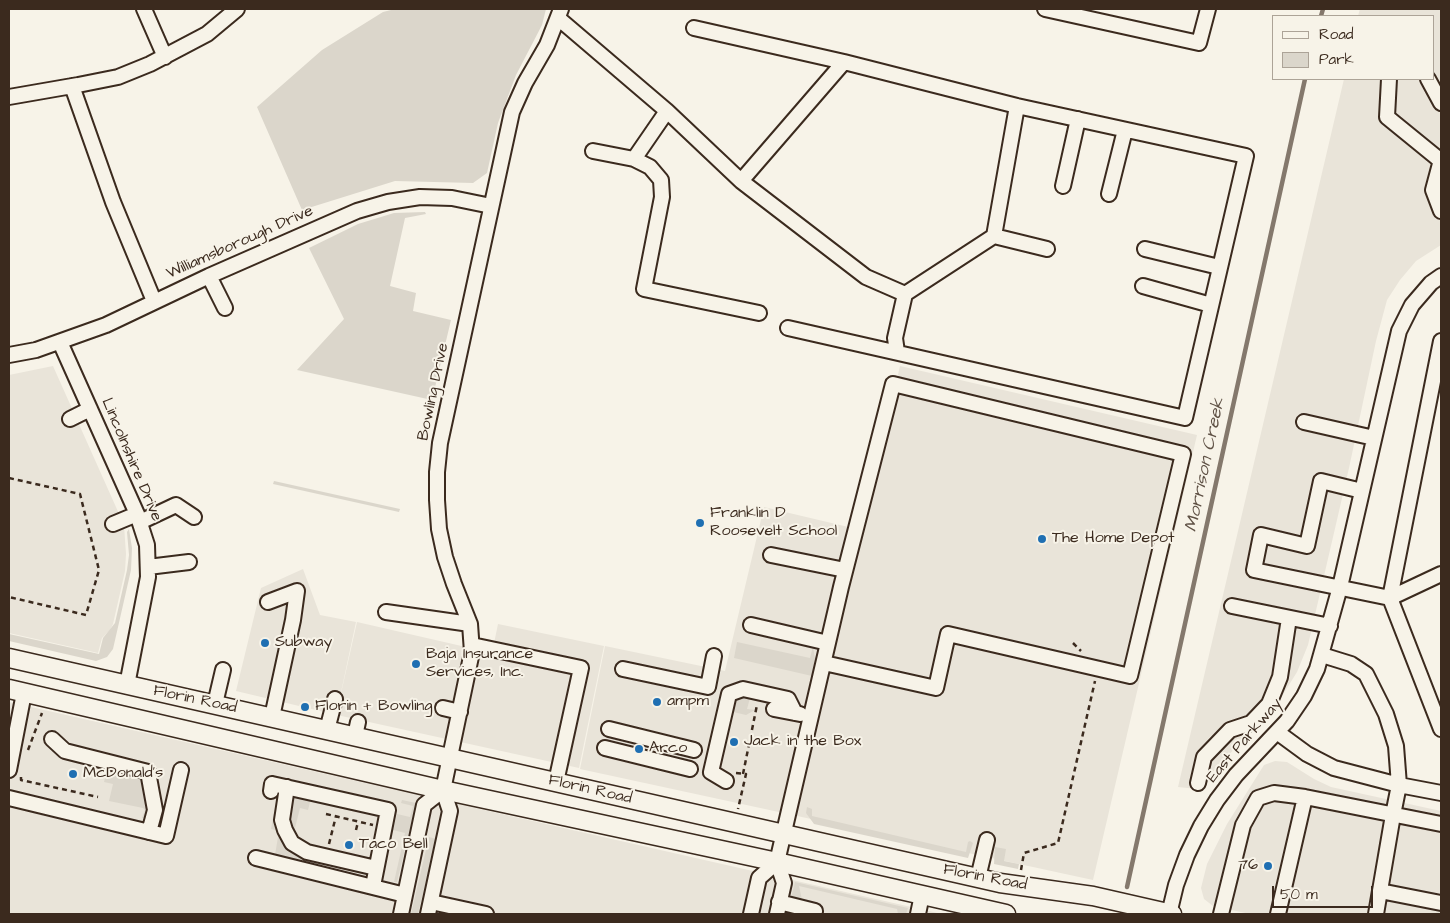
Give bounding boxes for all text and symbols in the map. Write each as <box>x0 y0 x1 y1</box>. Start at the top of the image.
legend <box>1272 15 1435 80</box>
text: Road <box>1319 24 1353 45</box>
text: Park <box>1319 49 1354 70</box>
street label: Williamsborough Drive <box>164 202 316 284</box>
street label: Bowling Drive <box>414 341 454 443</box>
street label: Lincolnshire Drive <box>96 396 166 524</box>
water label: Morrison Creek <box>1181 396 1231 534</box>
place label: Franklin D Roosevelt School <box>710 504 837 542</box>
marker: Franklin D Roosevelt School <box>694 517 706 529</box>
place label: The Home Depot <box>1052 529 1175 549</box>
marker: The Home Depot <box>1036 533 1048 545</box>
place label: Subway <box>275 633 332 653</box>
marker: Subway <box>259 637 271 649</box>
place label: Baja Insurance Services, Inc. <box>426 645 533 683</box>
marker: Baja Insurance Services, Inc. <box>410 658 422 670</box>
street label: Florin Road <box>151 682 239 718</box>
place label: ampm <box>667 692 709 712</box>
street label: East Parkway <box>1203 695 1287 787</box>
marker: ampm <box>651 696 663 708</box>
place label: Florin + Bowling <box>315 697 433 717</box>
marker: Florin + Bowling <box>299 701 311 713</box>
place label: Jack in the Box <box>744 732 861 752</box>
marker: Jack in the Box <box>728 736 740 748</box>
place label: Arco <box>649 739 687 759</box>
marker: Arco <box>633 743 645 755</box>
place label: McDonald's <box>83 764 163 784</box>
marker: McDonald's <box>67 768 79 780</box>
street label: Florin Road <box>546 771 634 809</box>
place label: Taco Bell <box>359 835 428 855</box>
marker: Taco Bell <box>343 839 355 851</box>
place label: 76 <box>1238 856 1258 876</box>
street label: Florin Road <box>941 860 1029 896</box>
marker: 76 <box>1262 860 1274 872</box>
scale bar <box>1275 876 1376 908</box>
text: 50 m <box>1280 884 1318 905</box>

